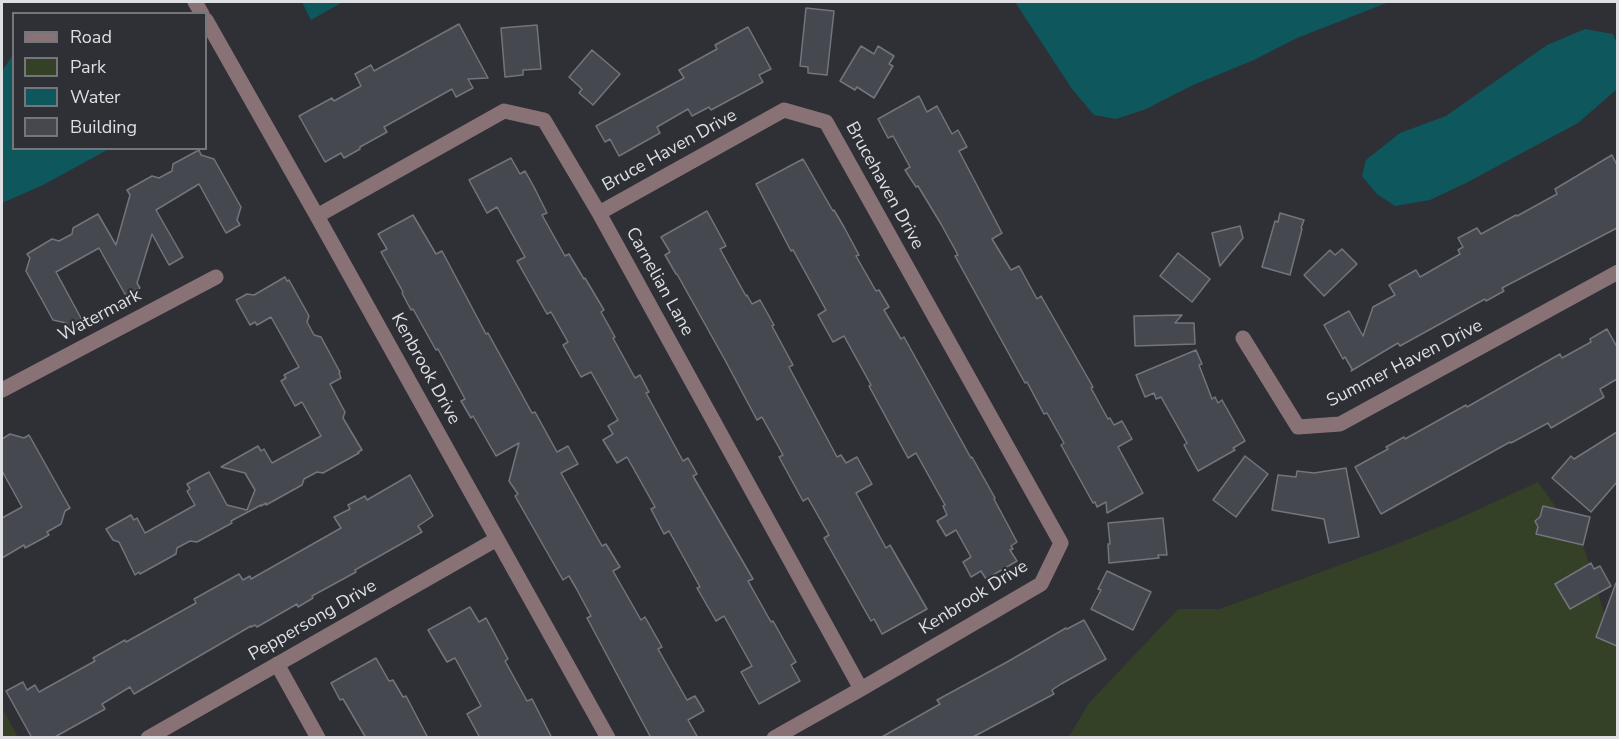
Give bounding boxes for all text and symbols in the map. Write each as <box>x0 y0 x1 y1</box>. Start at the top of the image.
legend <box>12 12 207 150</box>
text: Road <box>70 25 112 49</box>
text: Park <box>70 55 106 79</box>
text: Water <box>70 85 121 109</box>
street label: Bruce Haven Drive <box>599 105 741 197</box>
text: Building <box>70 115 137 139</box>
street label: Brucehaven Drive <box>840 119 928 253</box>
street label: Carnelian Lane <box>620 224 698 340</box>
street label: Watermark <box>55 285 145 347</box>
street label: Kenbrook Drive <box>385 310 465 428</box>
street label: Summer Haven Drive <box>1323 315 1487 413</box>
street label: Kenbrook Drive <box>916 556 1032 640</box>
street label: Peppersong Drive <box>245 576 381 666</box>

